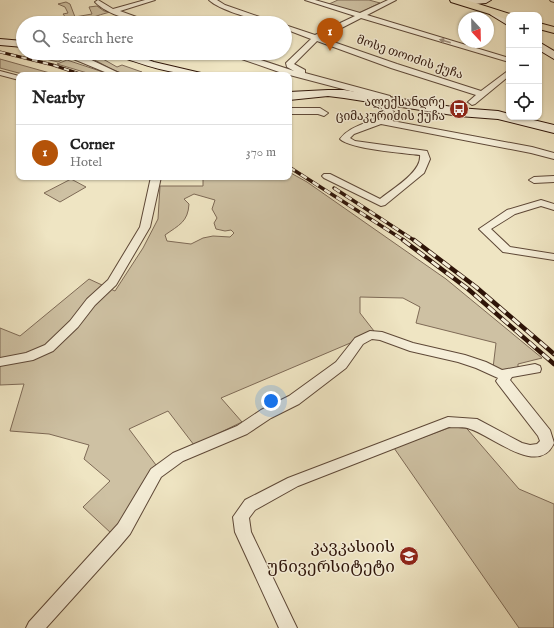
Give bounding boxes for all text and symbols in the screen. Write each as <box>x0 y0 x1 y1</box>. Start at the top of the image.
north arrow <box>458 12 494 48</box>
map controls <box>506 12 542 120</box>
button: + <box>506 12 542 48</box>
search box <box>16 16 292 60</box>
pin: 1 <box>317 18 343 51</box>
icon: search <box>30 27 52 49</box>
text: Search here <box>62 29 133 48</box>
street label: მოსე თოიძის ქუჩა <box>355 32 465 83</box>
one-way arrow <box>438 38 450 44</box>
button: − <box>506 48 542 84</box>
button: locate <box>506 84 542 120</box>
text: Nearby <box>32 88 85 109</box>
place label: ალექსანდრე ციმაკურიძის ქუჩა <box>336 95 445 124</box>
bus stop icon: ალექსანდრე ციმაკურიძის ქუჩა <box>448 98 470 120</box>
text: Corner <box>70 135 115 154</box>
text: 1 <box>43 144 47 161</box>
text: 370 m <box>246 144 276 161</box>
text: Hotel <box>70 154 102 171</box>
your location <box>261 391 281 411</box>
place label: კავკასიის უნივერსიტეტი <box>268 537 395 578</box>
school or university icon: კავკასიის უნივერსიტეტი <box>398 545 420 567</box>

